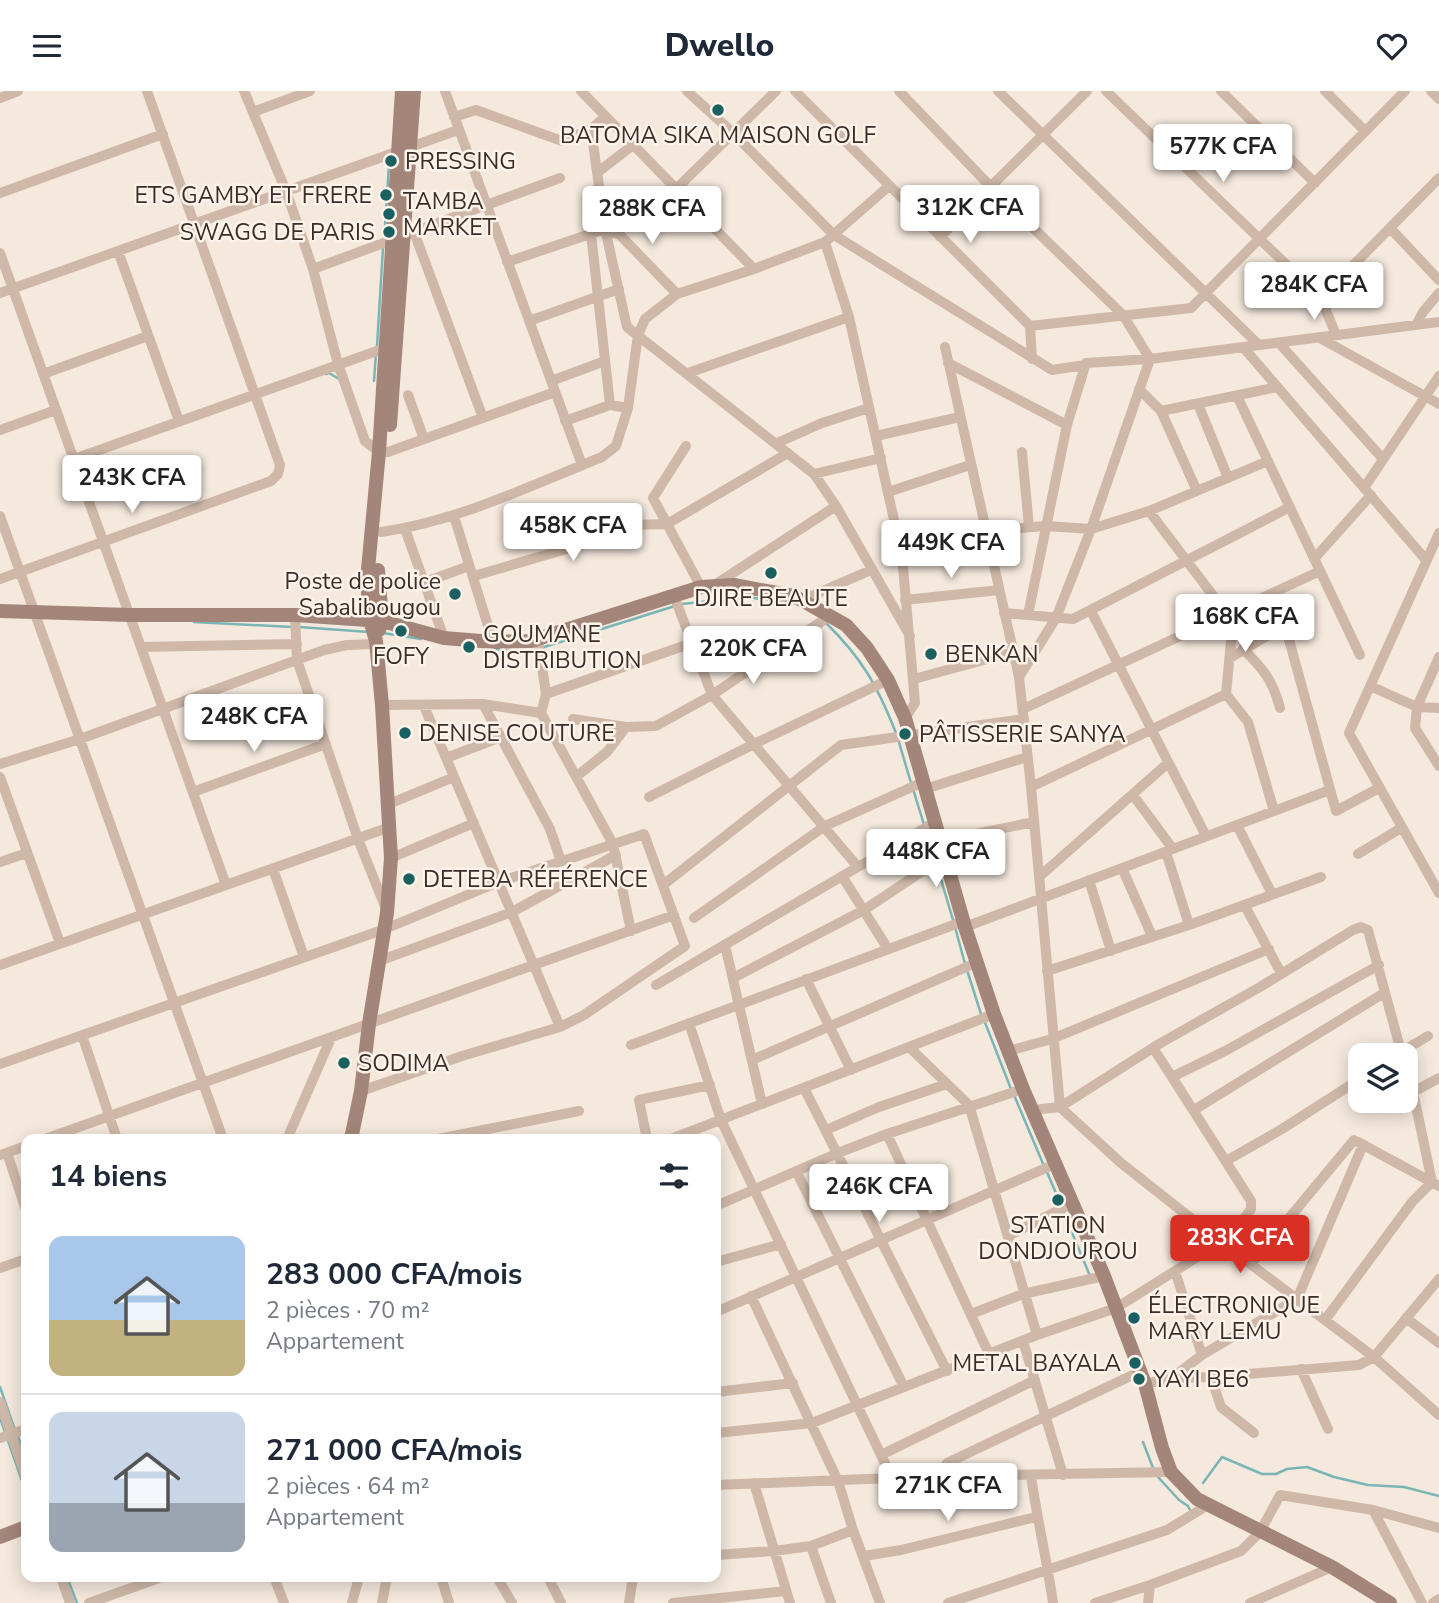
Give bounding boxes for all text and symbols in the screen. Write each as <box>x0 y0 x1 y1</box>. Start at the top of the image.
text: Dwello <box>665 24 774 67</box>
icon: menu <box>28 27 66 65</box>
icon: heart <box>1373 27 1411 65</box>
marker: BATOMA SIKA MAISON GOLF <box>710 102 726 118</box>
place label: BATOMA SIKA MAISON GOLF <box>560 120 876 151</box>
pin: 577K CFA <box>1151 125 1295 184</box>
text: 577K CFA <box>1169 131 1277 162</box>
place label: PRESSING <box>405 146 516 177</box>
marker: PRESSING <box>383 153 399 169</box>
place label: ETS GAMBY ET FRERE <box>135 180 372 211</box>
pin: 312K CFA <box>898 185 1042 245</box>
place label: TAMBA MARKET <box>403 186 496 243</box>
marker: ETS GAMBY ET FRERE <box>378 187 394 203</box>
pin: 288K CFA <box>580 187 724 246</box>
text: 312K CFA <box>916 192 1024 223</box>
text: 288K CFA <box>598 193 706 224</box>
marker: TAMBA MARKET <box>381 206 397 222</box>
place label: SWAGG DE PARIS <box>180 217 375 248</box>
marker: SWAGG DE PARIS <box>381 224 397 240</box>
pin: 284K CFA <box>1242 263 1386 322</box>
text: 284K CFA <box>1260 269 1368 300</box>
pin: 243K CFA <box>60 455 204 515</box>
text: 243K CFA <box>78 462 186 493</box>
pin: 458K CFA <box>501 503 645 563</box>
text: 458K CFA <box>519 510 627 541</box>
pin: 449K CFA <box>879 521 1023 580</box>
text: 449K CFA <box>897 527 1005 558</box>
marker: DJIRE BEAUTE <box>763 565 779 581</box>
place label: Poste de police Sabalibougou <box>285 566 441 623</box>
place label: DJIRE BEAUTE <box>694 583 848 614</box>
marker: Poste de police Sabalibougou <box>447 586 463 602</box>
pin: 168K CFA <box>1173 595 1317 654</box>
text: 168K CFA <box>1191 601 1299 632</box>
place label: GOUMANE DISTRIBUTION <box>483 619 642 676</box>
marker: FOFY <box>393 623 409 639</box>
pin: 220K CFA <box>681 627 825 686</box>
text: 220K CFA <box>699 633 807 664</box>
marker: GOUMANE DISTRIBUTION <box>461 639 477 655</box>
place label: BENKAN <box>945 639 1039 670</box>
place label: FOFY <box>373 641 429 672</box>
marker: BENKAN <box>923 646 939 662</box>
pin: 248K CFA <box>182 695 326 754</box>
text: 248K CFA <box>200 701 308 732</box>
place label: DENISE COUTURE <box>419 718 615 749</box>
place label: PÂTISSERIE SANYA <box>919 719 1126 750</box>
marker: DENISE COUTURE <box>397 725 413 741</box>
marker: PÂTISSERIE SANYA <box>897 726 913 742</box>
pin: 448K CFA <box>864 829 1008 889</box>
text: 448K CFA <box>882 836 990 867</box>
place label: DETEBA RÉFÉRENCE <box>423 864 648 895</box>
marker: DETEBA RÉFÉRENCE <box>401 871 417 887</box>
map controls <box>1348 1043 1418 1113</box>
button: layers <box>1348 1043 1418 1113</box>
place label: SODIMA <box>358 1048 449 1079</box>
marker: SODIMA <box>336 1055 352 1071</box>
text: 14 biens <box>49 1156 167 1197</box>
icon: filters <box>655 1157 693 1195</box>
pin: 246K CFA <box>807 1165 951 1224</box>
text: 246K CFA <box>825 1171 933 1202</box>
marker: STATION DONDJOUROU <box>1050 1192 1066 1208</box>
place label: STATION DONDJOUROU <box>978 1210 1138 1267</box>
pin: 283K CFA <box>1168 1215 1312 1275</box>
text: 283K CFA <box>1186 1222 1294 1253</box>
text: 283 000 CFA/mois <box>266 1254 522 1295</box>
icon: home <box>105 1264 189 1348</box>
place label: ÉLECTRONIQUE MARY LEMU <box>1148 1290 1320 1347</box>
text: 2 pièces · 70 m² <box>266 1295 429 1326</box>
marker: ÉLECTRONIQUE MARY LEMU <box>1126 1310 1142 1326</box>
text: Appartement <box>266 1326 404 1357</box>
place label: METAL BAYALA <box>953 1348 1121 1379</box>
marker: METAL BAYALA <box>1127 1355 1143 1371</box>
place label: YAYI BE6 <box>1152 1364 1249 1395</box>
marker: YAYI BE6 <box>1131 1371 1147 1387</box>
text: 271 000 CFA/mois <box>266 1430 522 1471</box>
icon: home <box>105 1440 189 1524</box>
pin: 271K CFA <box>876 1463 1020 1523</box>
text: 271K CFA <box>894 1470 1002 1501</box>
text: 2 pièces · 64 m² <box>266 1471 429 1502</box>
text: Appartement <box>266 1502 404 1533</box>

